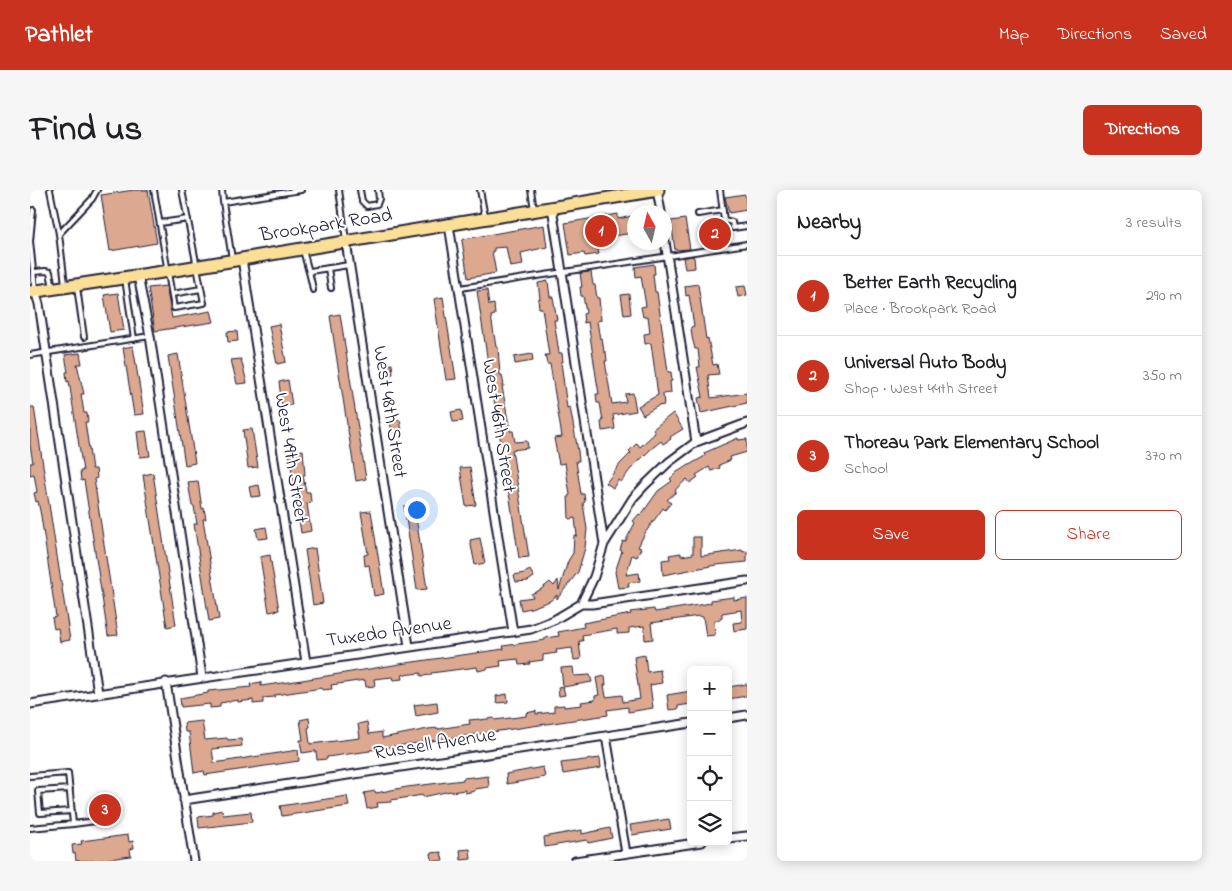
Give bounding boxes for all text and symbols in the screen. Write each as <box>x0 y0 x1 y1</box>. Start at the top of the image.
text: Pathlet <box>25 18 93 53</box>
text: Map <box>999 22 1029 48</box>
text: Directions <box>1057 22 1132 48</box>
text: Saved <box>1160 22 1207 48</box>
text: Find us <box>30 105 142 156</box>
button: Directions <box>1083 105 1202 155</box>
street label: Brookpark Road <box>257 201 394 251</box>
north arrow <box>627 205 672 250</box>
text: Nearby <box>797 208 861 238</box>
text: 3 results <box>1126 211 1182 235</box>
pin: 1 <box>585 212 617 250</box>
pin: 2 <box>699 215 731 253</box>
text: Better Earth Recycling <box>844 270 1017 297</box>
text: 1 <box>810 284 816 308</box>
text: 290 m <box>1146 284 1182 308</box>
text: Place · Brookpark Road <box>844 297 996 321</box>
street label: West 48th Street <box>364 344 414 481</box>
text: Universal Auto Body <box>844 350 1006 377</box>
street label: West 46th Street <box>473 357 523 495</box>
text: 2 <box>809 364 817 388</box>
text: 350 m <box>1143 364 1182 388</box>
text: Shop · West 44th Street <box>844 377 998 401</box>
street label: West 49th Street <box>265 390 315 526</box>
text: Thoreau Park Elementary School <box>844 430 1099 457</box>
text: 3 <box>810 444 816 468</box>
text: 370 m <box>1145 444 1182 468</box>
text: School <box>844 457 888 481</box>
your location <box>404 497 430 523</box>
button: Save <box>797 510 985 560</box>
button: Share <box>995 510 1182 560</box>
street label: Tuxedo Avenue <box>325 610 453 656</box>
map controls <box>687 666 732 846</box>
button: + <box>687 666 732 711</box>
button: − <box>687 711 732 756</box>
street label: Russell Avenue <box>372 721 498 769</box>
button: locate <box>687 756 732 801</box>
pin: 3 <box>89 791 121 829</box>
button: layers <box>687 801 732 846</box>

